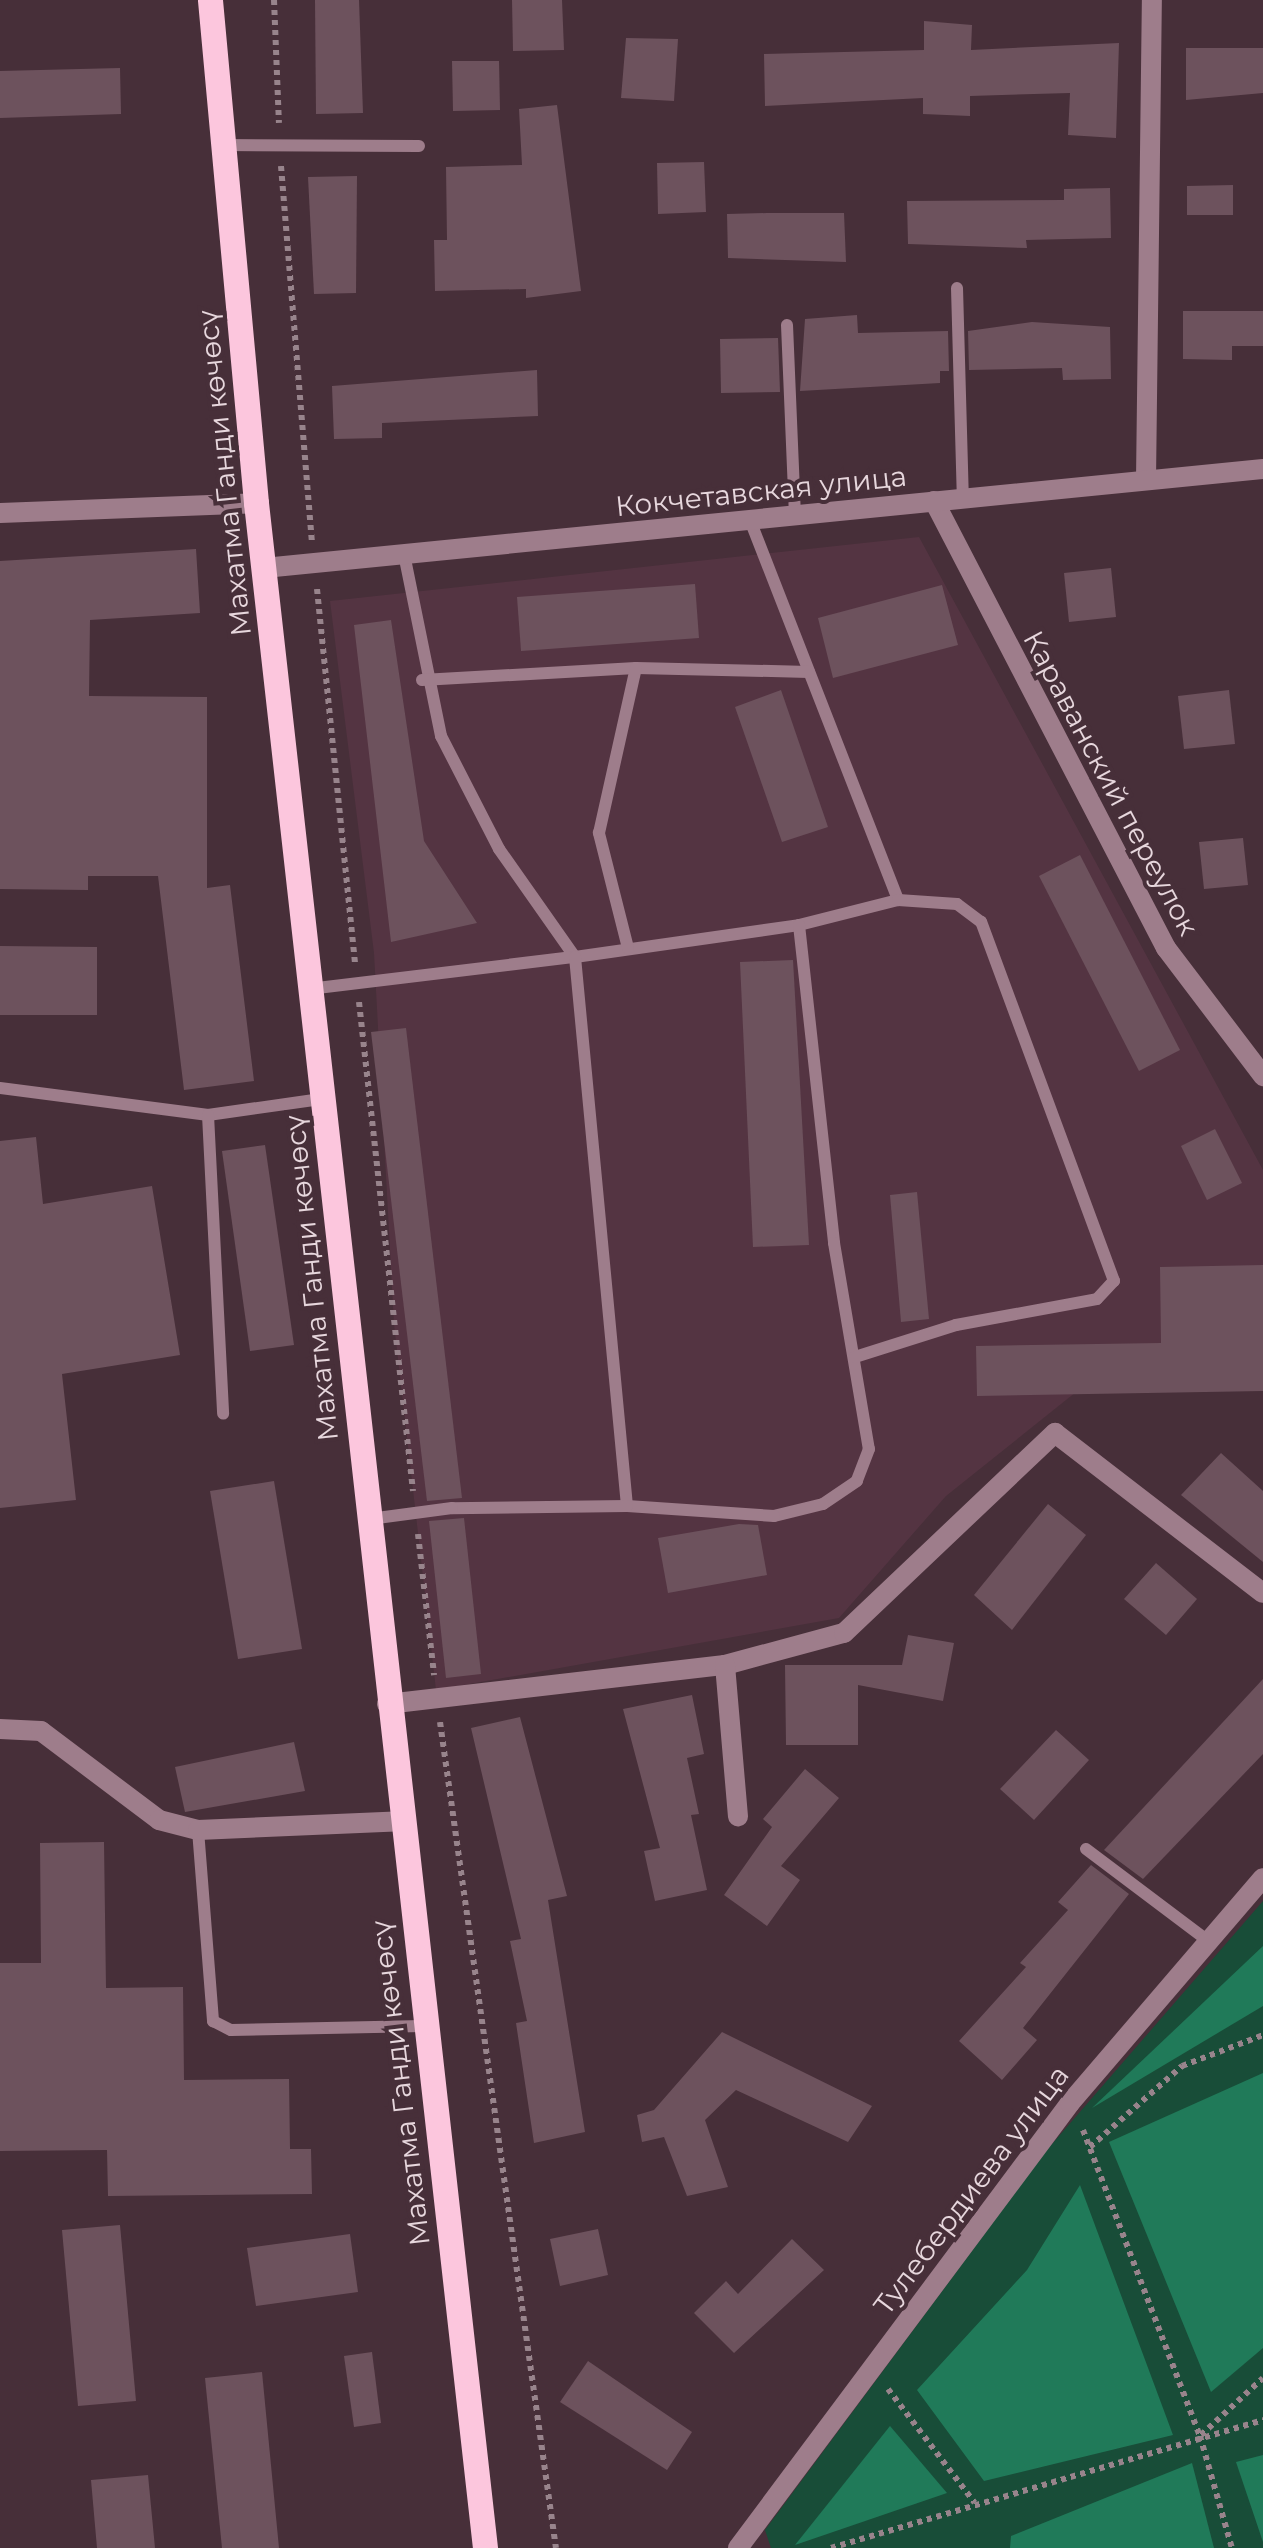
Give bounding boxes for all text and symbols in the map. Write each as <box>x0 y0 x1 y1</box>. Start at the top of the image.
street label: Махатма Ганди көчөсү <box>190 308 258 638</box>
street label: Кокчетавская улица <box>614 459 908 523</box>
street label: Караванский переулок <box>1016 625 1206 941</box>
street label: Махатма Ганди көчөсү <box>277 1113 345 1443</box>
street label: Махатма Ганди көчөсү <box>363 1918 437 2248</box>
street label: Тулебердиева улица <box>866 2059 1076 2321</box>

